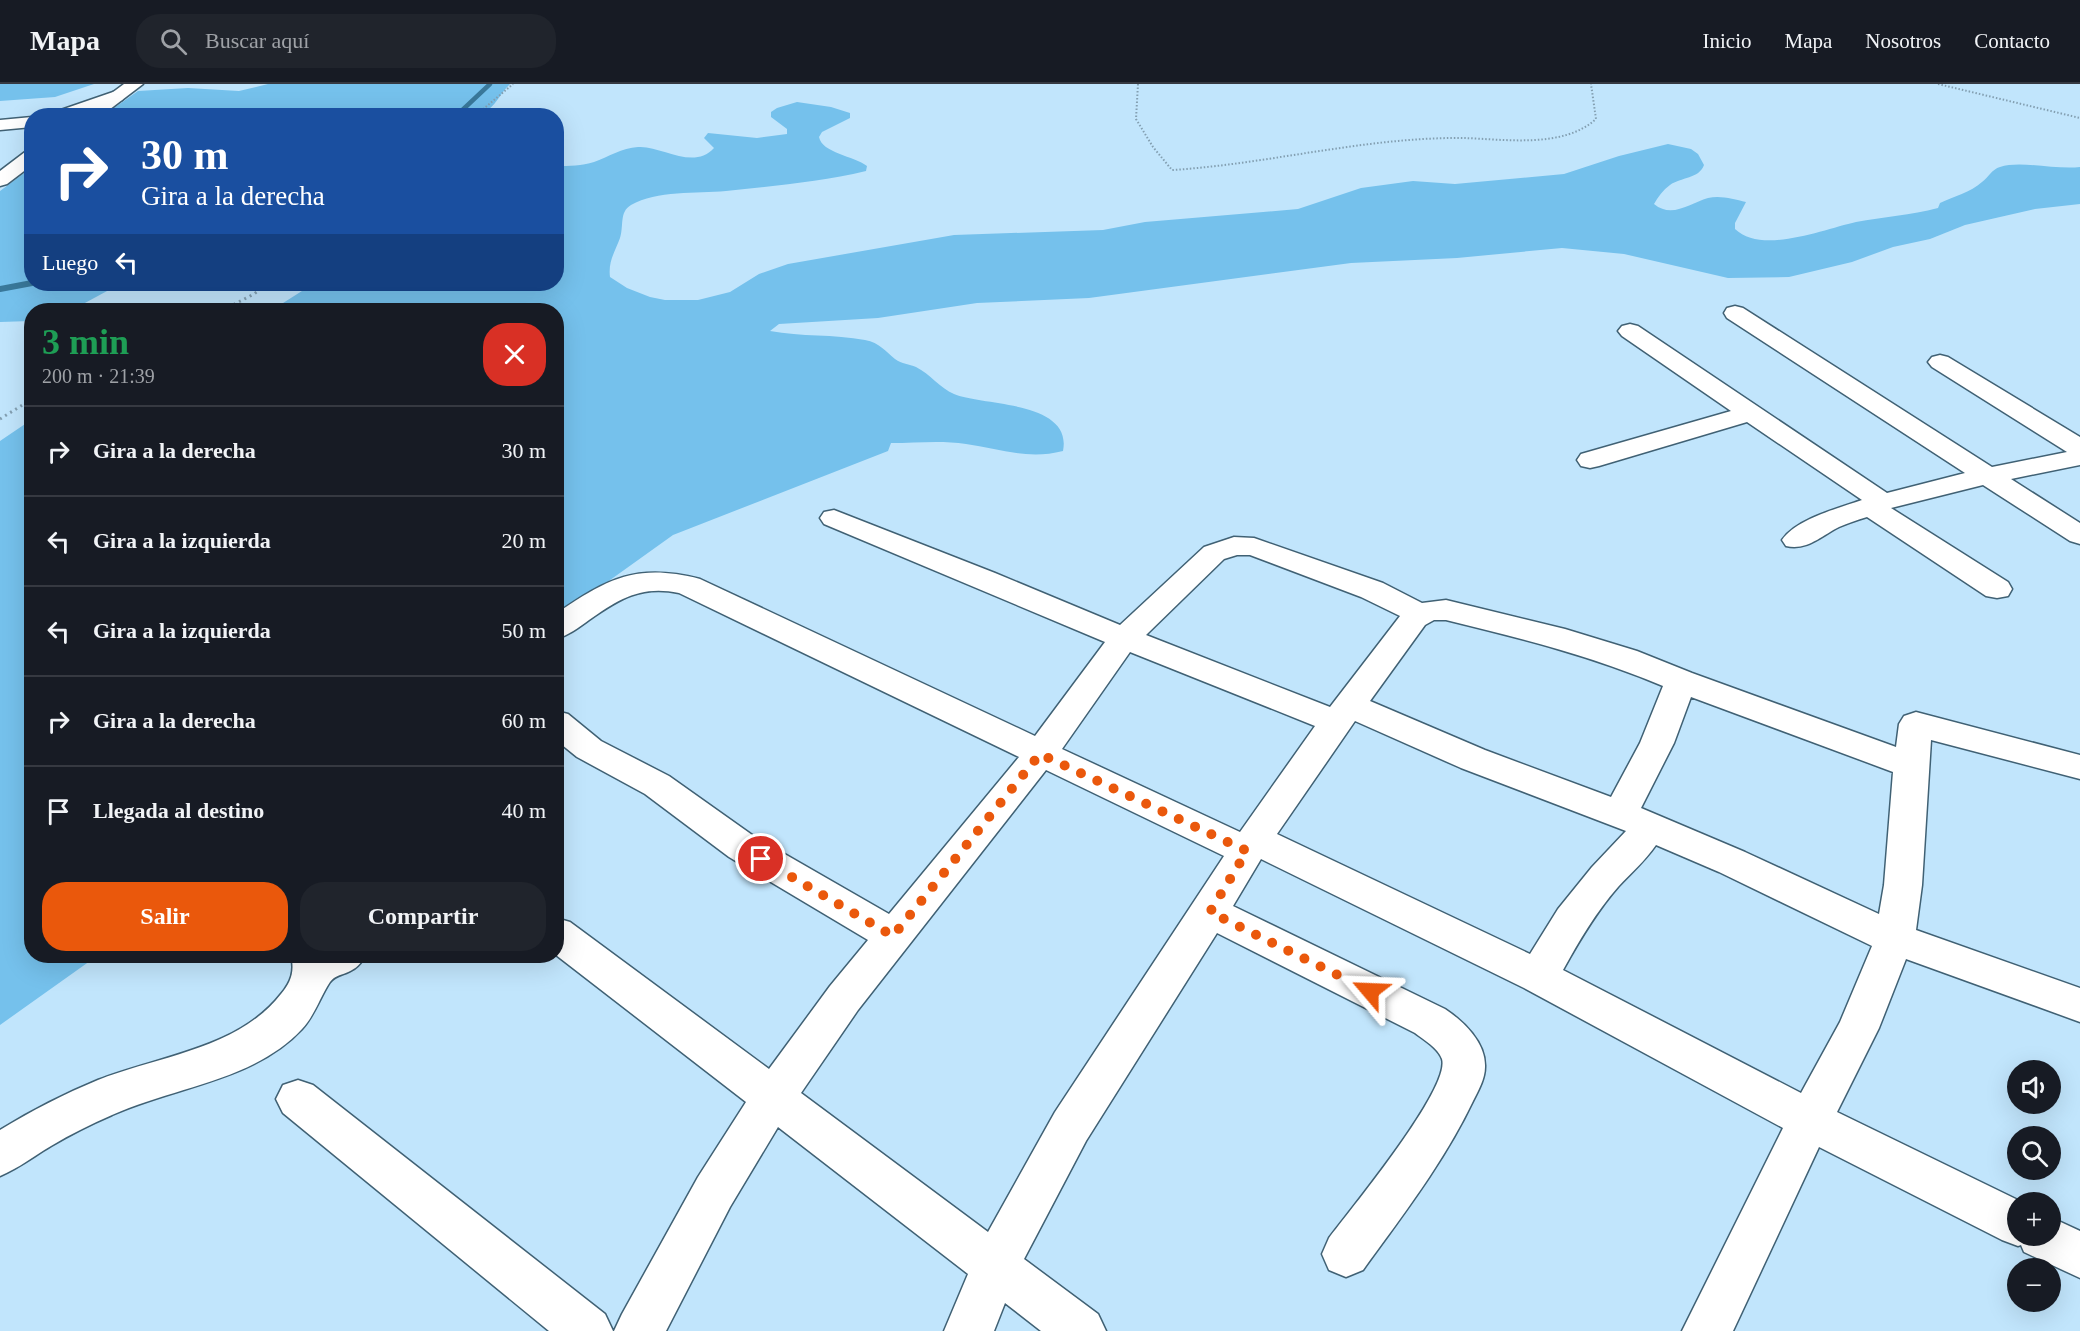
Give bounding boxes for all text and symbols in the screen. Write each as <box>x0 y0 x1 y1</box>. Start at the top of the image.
search box <box>136 14 556 68</box>
text: Mapa <box>30 25 100 56</box>
icon: search <box>157 25 190 58</box>
text: Buscar aquí <box>205 28 309 53</box>
text: Inicio <box>1703 29 1752 53</box>
text: Mapa <box>1785 29 1832 53</box>
text: Nosotros <box>1865 29 1941 53</box>
text: Contacto <box>1974 29 2050 53</box>
icon: right <box>42 132 120 210</box>
text: 30 m <box>141 132 229 178</box>
text: Gira a la derecha <box>141 181 325 211</box>
icon: left <box>110 246 143 279</box>
text: Luego <box>42 250 98 275</box>
text: 3 min <box>42 322 129 362</box>
button: close <box>483 323 546 386</box>
text: 200 m · 21:39 <box>42 365 155 387</box>
icon: right <box>42 435 75 468</box>
text: Gira a la derecha <box>93 438 256 463</box>
text: 30 m <box>501 438 546 463</box>
icon: left <box>42 525 75 558</box>
text: Gira a la izquierda <box>93 528 271 553</box>
text: 20 m <box>501 528 546 553</box>
icon: left <box>42 615 75 648</box>
text: Gira a la izquierda <box>93 618 271 643</box>
text: 50 m <box>501 618 546 643</box>
icon: right <box>42 705 75 738</box>
text: Gira a la derecha <box>93 708 256 733</box>
text: 60 m <box>501 708 546 733</box>
icon: arrive <box>42 795 75 828</box>
text: Llegada al destino <box>93 798 264 823</box>
text: 40 m <box>501 798 546 823</box>
pin <box>735 833 786 884</box>
icon: arrive <box>744 842 777 875</box>
button: Salir <box>42 882 288 951</box>
button: Compartir <box>300 882 546 951</box>
position arrow <box>1338 959 1402 1023</box>
map controls <box>2007 1060 2061 1312</box>
button: sound <box>2007 1060 2061 1114</box>
button: search <box>2007 1126 2061 1180</box>
button: + <box>2007 1192 2061 1246</box>
button: − <box>2007 1258 2061 1312</box>

